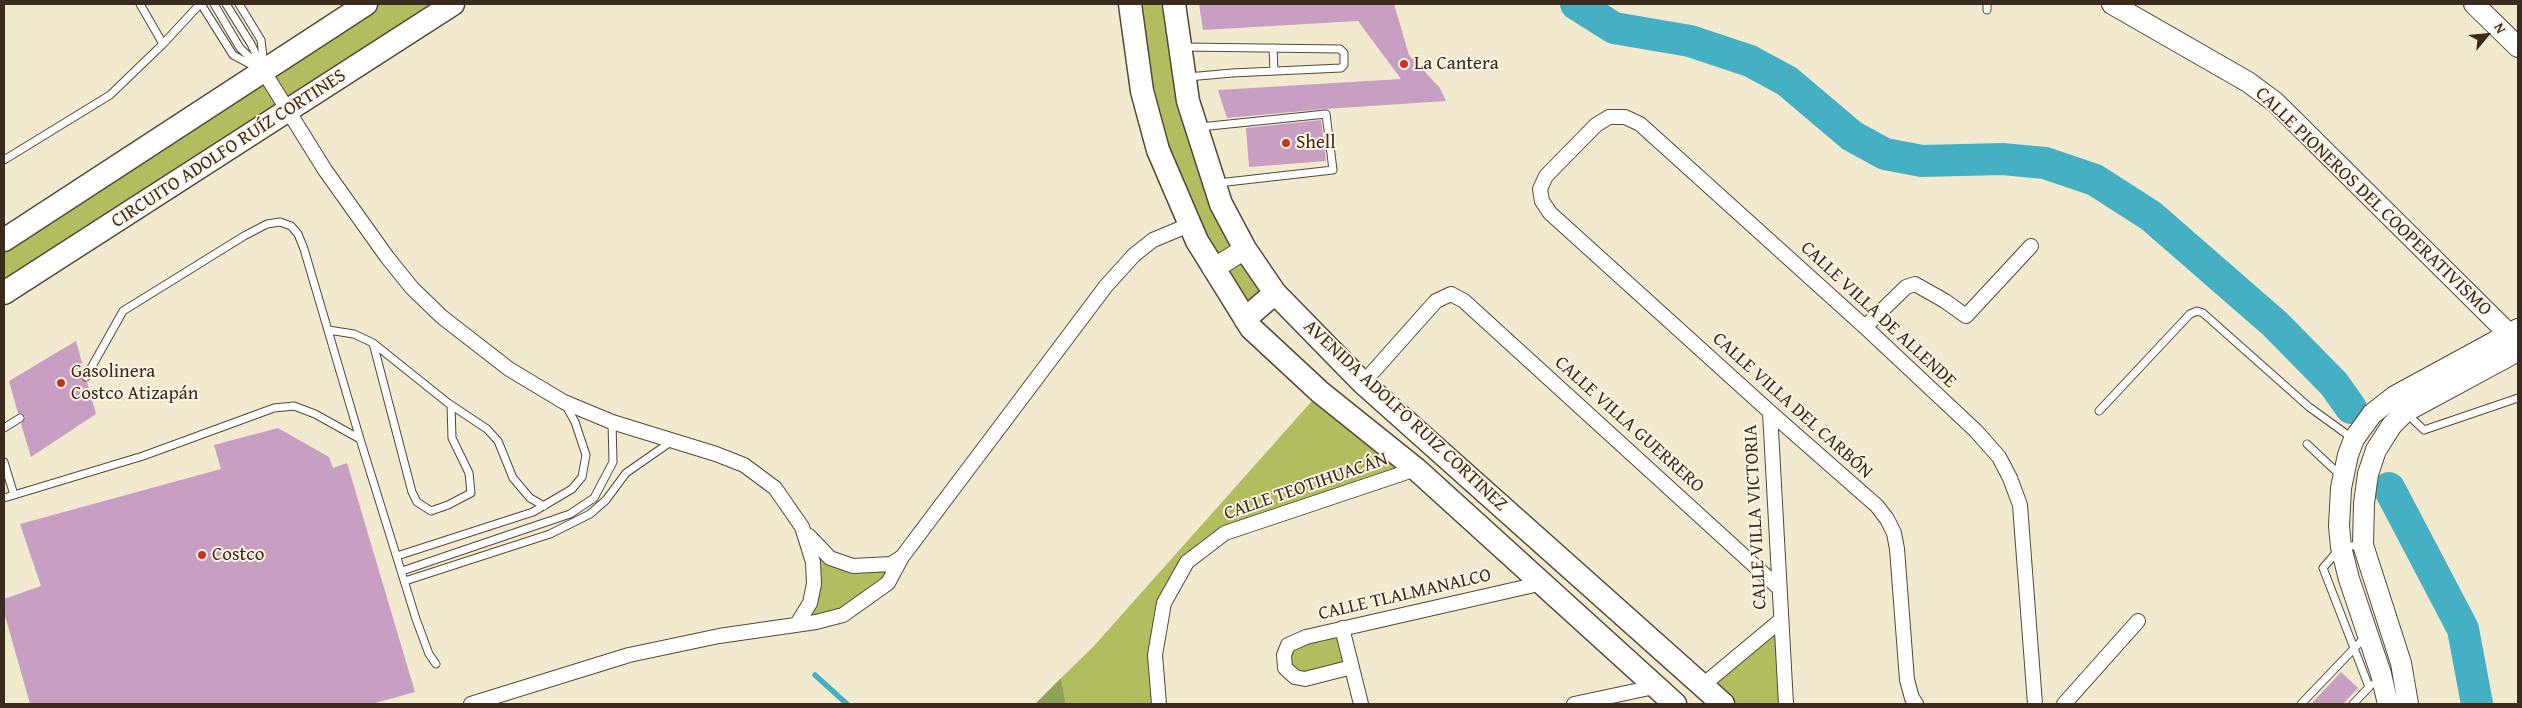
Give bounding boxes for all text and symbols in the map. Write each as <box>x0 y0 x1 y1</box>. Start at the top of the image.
north arrow <box>2462 10 2512 60</box>
text: N <box>2489 19 2511 37</box>
place label: La Cantera <box>1414 53 1499 75</box>
marker: La Cantera <box>1398 58 1410 70</box>
street label: CIRCUITO ADOLFO RUÍZ CORTINES <box>108 65 350 233</box>
street label: CALLE PIONEROS DEL COOPERATIVISMO <box>2250 83 2496 321</box>
place label: Shell <box>1296 132 1336 154</box>
marker: Shell <box>1280 137 1292 149</box>
street label: CALLE VILLA DE ALLENDE <box>1795 237 1961 393</box>
street label: AVENIDA ADOLFO RUIZ CORTINEZ <box>1298 315 1512 517</box>
street label: CALLE VILLA DEL CARBÓN <box>1707 328 1877 484</box>
street label: CALLE VILLA GUERRERO <box>1550 352 1708 498</box>
place label: Gasolinera Costco Atizapán <box>71 361 198 405</box>
marker: Gasolinera Costco Atizapán <box>55 377 67 389</box>
street label: CALLE VILLA VICTORIA <box>1740 424 1772 610</box>
street label: CALLE TEOTIHUACÁN <box>1221 448 1391 526</box>
place label: Costco <box>212 544 264 566</box>
marker: Costco <box>196 549 208 561</box>
street label: CALLE TLALMANALCO <box>1316 564 1494 626</box>

